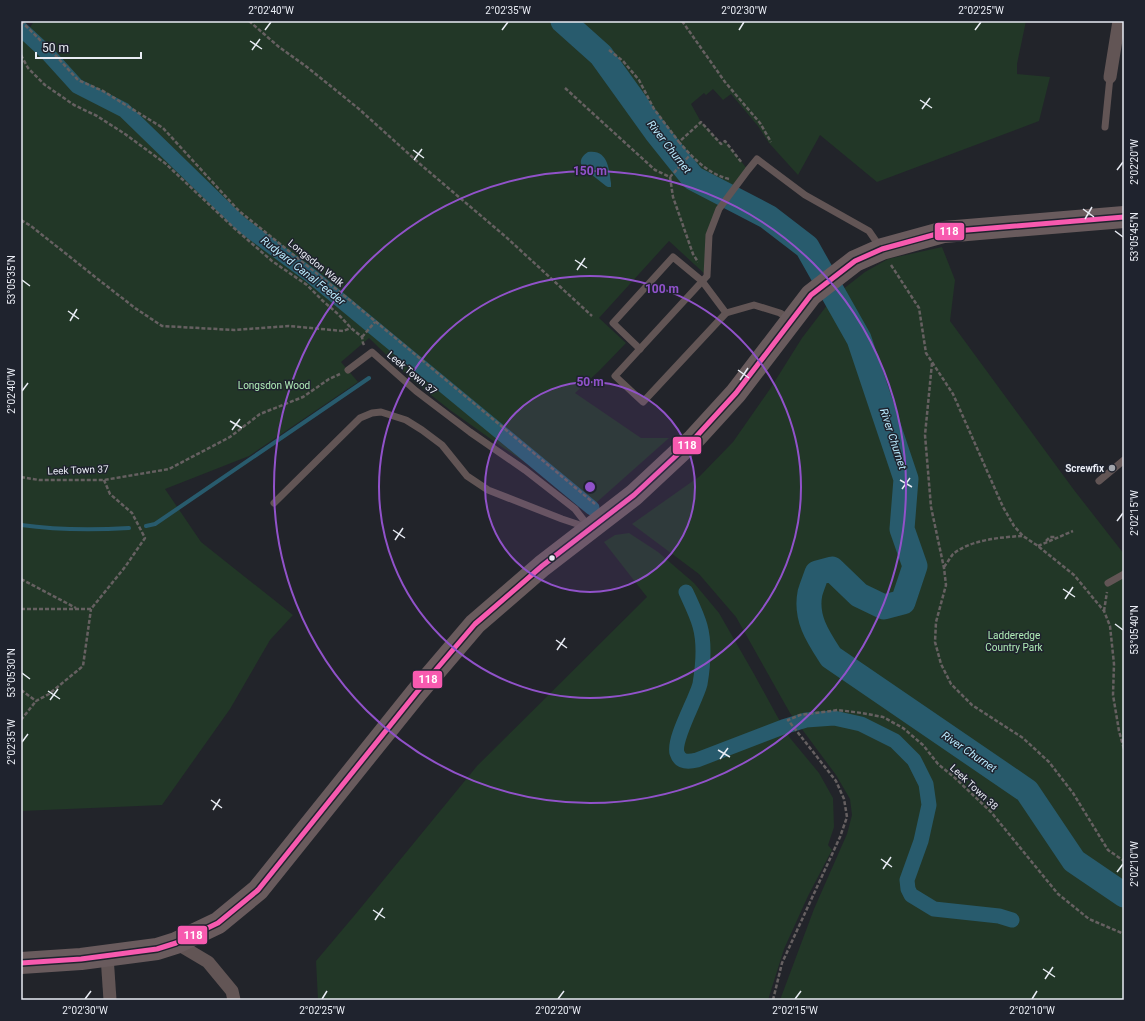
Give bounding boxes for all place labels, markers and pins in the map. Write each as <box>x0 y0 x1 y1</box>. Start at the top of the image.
place label: Screwfix <box>1065 463 1105 474</box>
marker: Screwfix <box>1107 463 1117 473</box>
centre of rings <box>583 480 597 494</box>
unlabelled marker <box>547 553 557 563</box>

